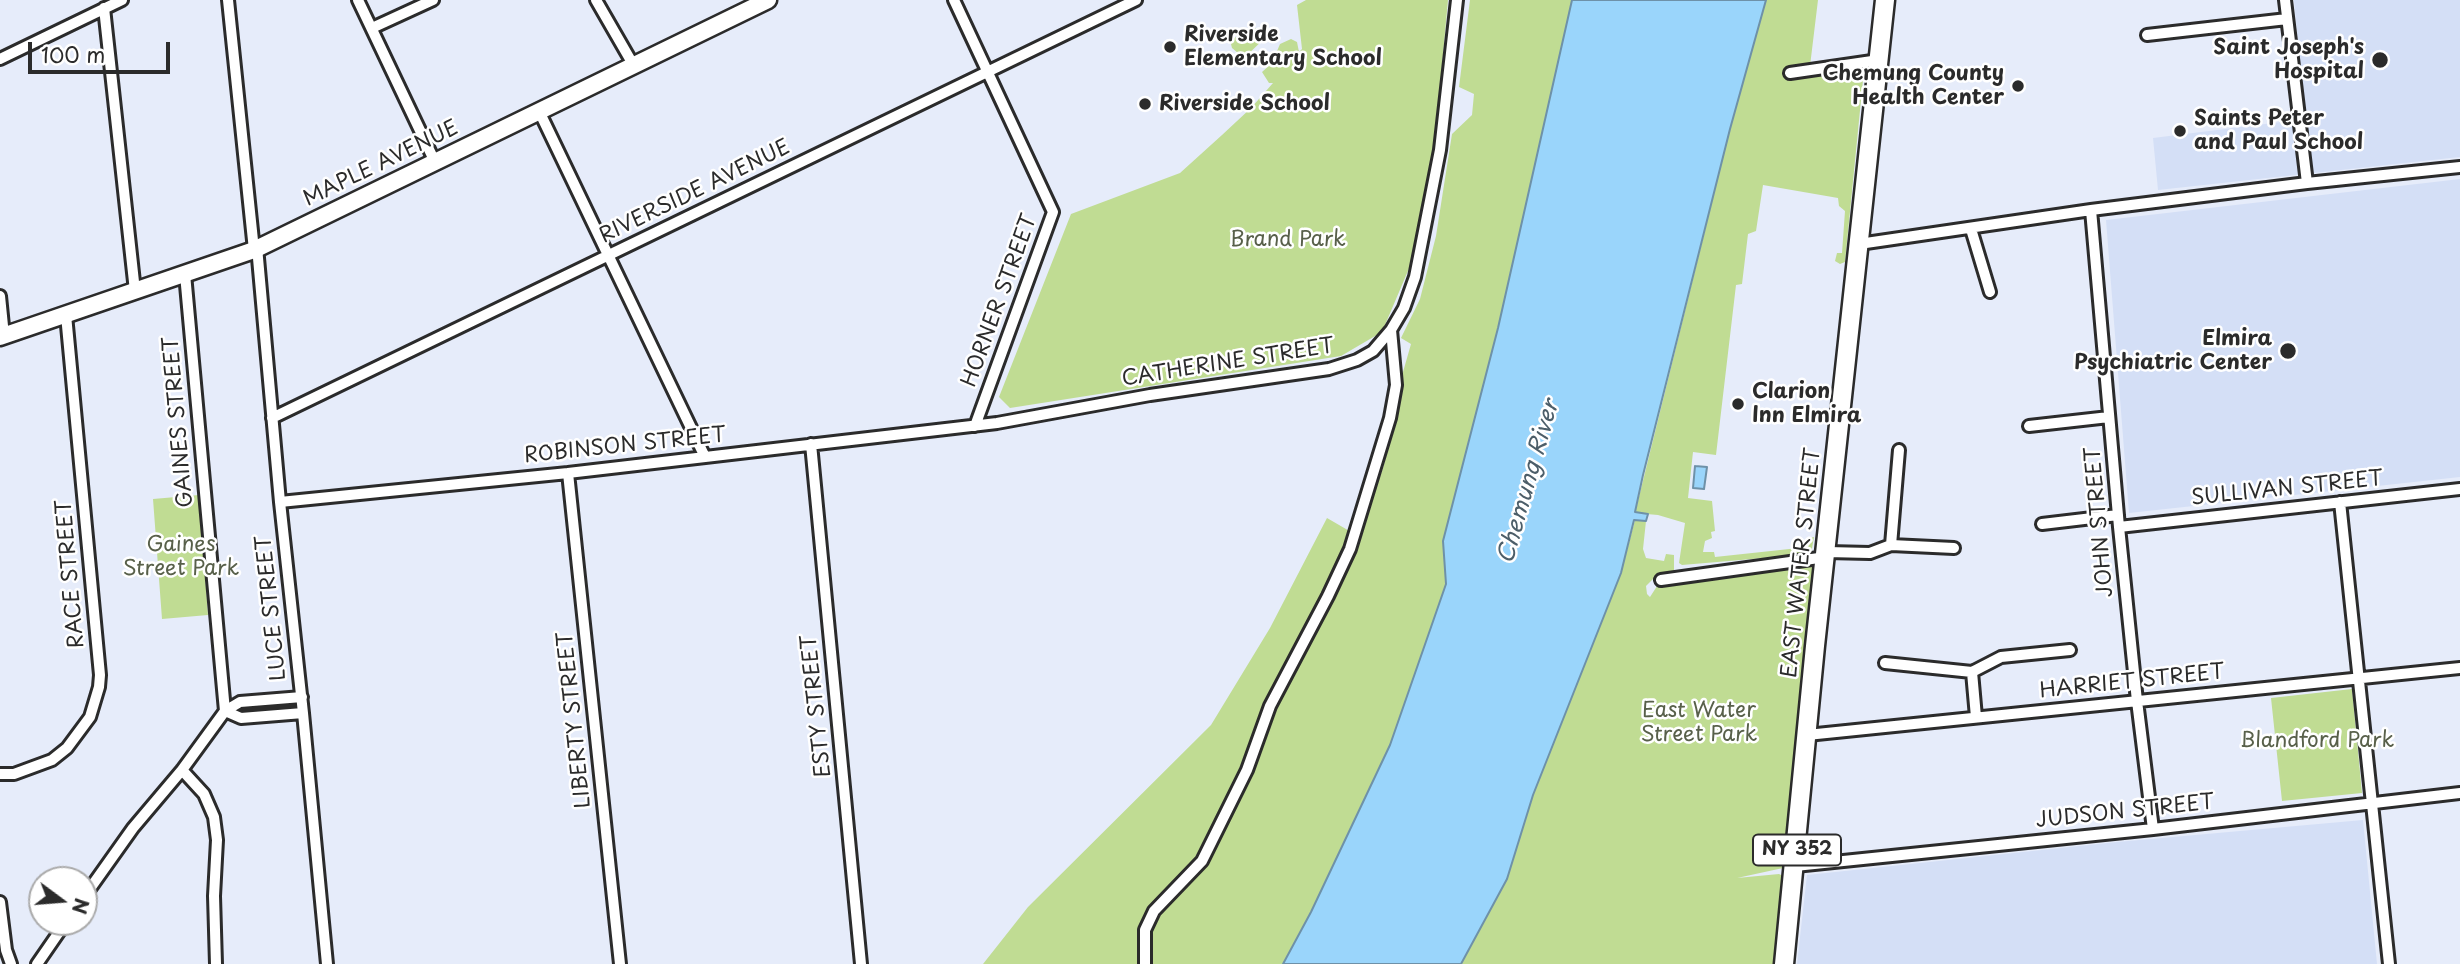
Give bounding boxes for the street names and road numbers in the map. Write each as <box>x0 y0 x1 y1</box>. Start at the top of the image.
street label: MAPLE AVENUE <box>300 116 462 212</box>
street label: RIVERSIDE AVENUE <box>596 135 794 249</box>
street label: HORNER STREET <box>957 211 1043 391</box>
street label: CATHERINE STREET <box>1120 334 1336 392</box>
street label: GAINES STREET <box>159 335 199 509</box>
street label: ROBINSON STREET <box>523 423 727 469</box>
street label: JOHN STREET <box>2081 446 2119 598</box>
street label: EAST WATER STREET <box>1777 447 1827 679</box>
street label: SULLIVAN STREET <box>2190 466 2384 512</box>
street label: RACE STREET <box>52 499 90 649</box>
street label: LUCE STREET <box>252 534 292 682</box>
street label: LIBERTY STREET <box>553 631 597 809</box>
street label: ESTY STREET <box>797 633 837 779</box>
street label: HARRIET STREET <box>2038 660 2226 704</box>
street label: JUDSON STREET <box>2035 790 2215 834</box>
road number: NY 352 <box>1753 834 1841 866</box>

